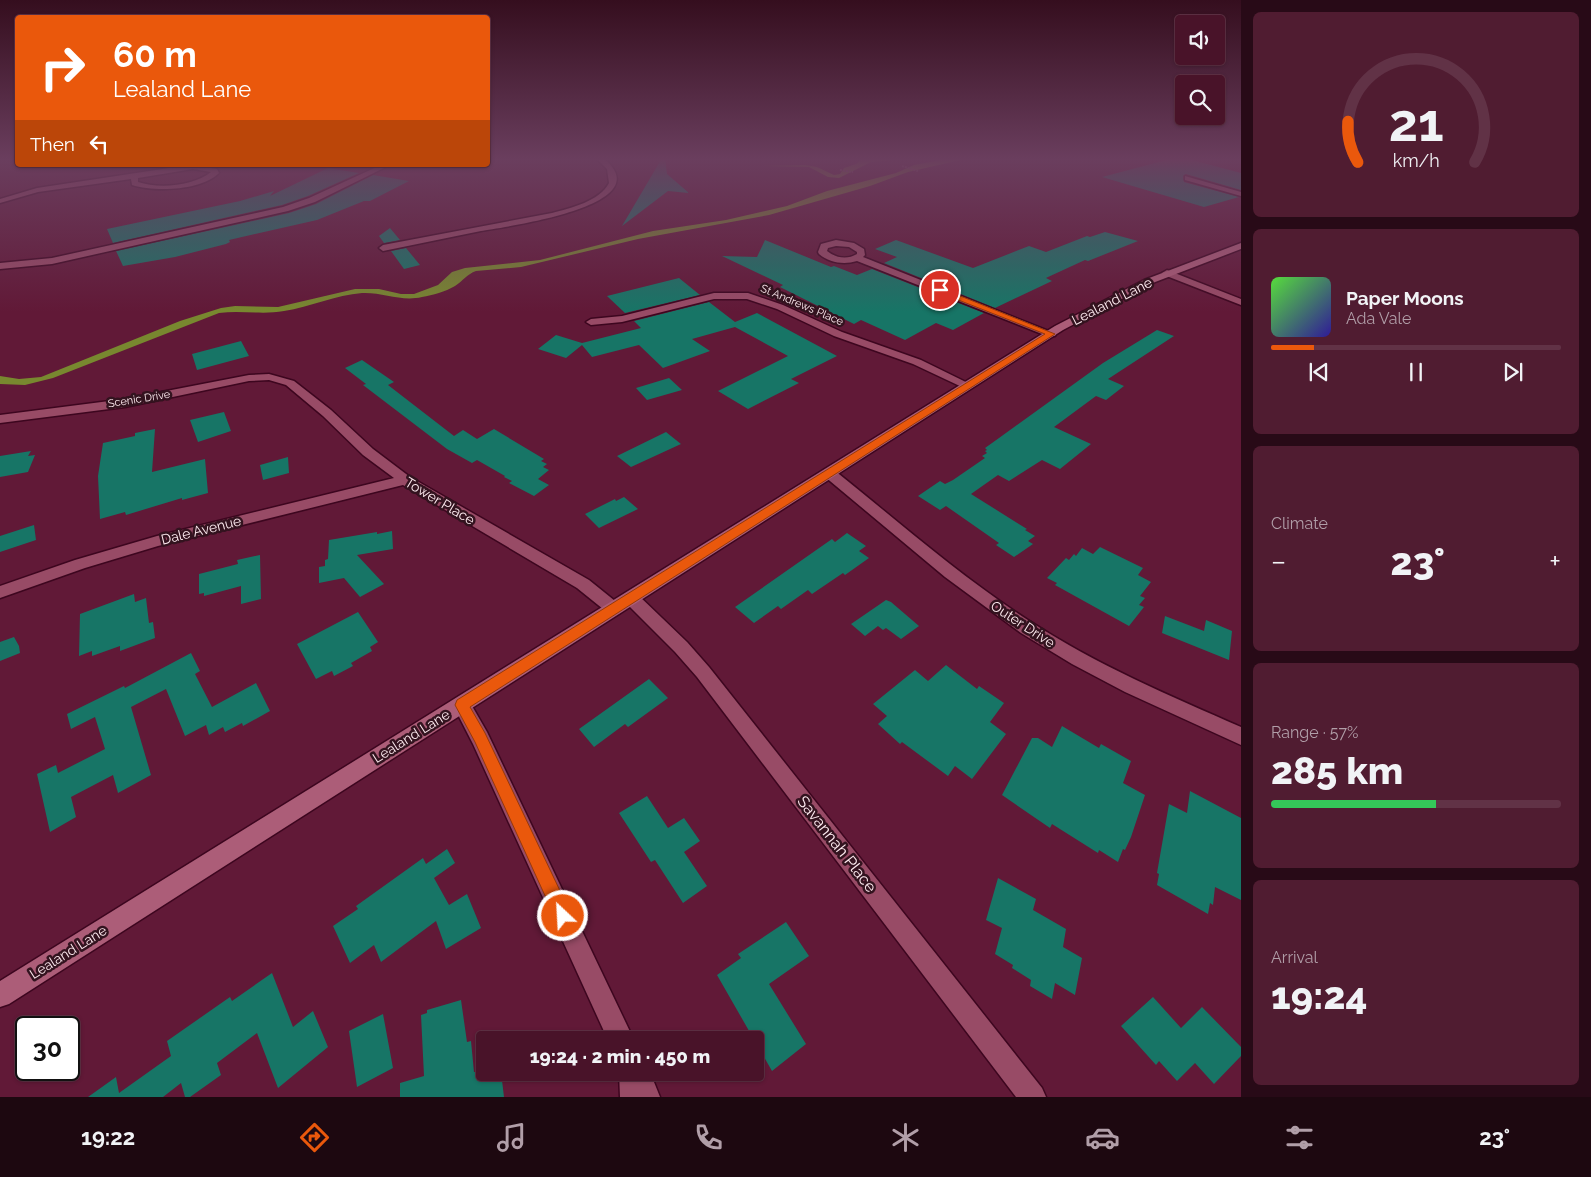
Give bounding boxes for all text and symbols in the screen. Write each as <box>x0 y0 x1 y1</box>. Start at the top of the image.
map controls <box>1175 15 1225 125</box>
button: sound <box>1175 15 1225 65</box>
text: 60 m <box>113 34 197 75</box>
icon: right <box>30 35 95 100</box>
button: search <box>1175 75 1225 125</box>
text: Lealand Lane <box>113 76 251 102</box>
text: 21 <box>1388 92 1444 153</box>
icon: left <box>85 130 113 158</box>
text: Then <box>30 133 75 155</box>
text: km/h <box>1392 150 1440 171</box>
pin <box>919 269 961 311</box>
street label: Lealand Lane <box>1069 274 1155 328</box>
icon: arrive <box>926 276 954 304</box>
street label: St Andrews Place <box>759 282 846 329</box>
text: Paper Moons <box>1346 287 1464 309</box>
text: Ada Vale <box>1346 309 1411 328</box>
icon: previous <box>1305 358 1333 386</box>
icon: pause <box>1402 358 1430 386</box>
icon: next <box>1499 358 1527 386</box>
street label: Scenic Drive <box>107 388 172 410</box>
street label: Tower Place <box>402 474 478 528</box>
street label: Dale Avenue <box>159 512 243 548</box>
text: Climate <box>1271 514 1328 533</box>
text: 23° <box>1391 539 1445 584</box>
text: − <box>1271 545 1286 578</box>
text: + <box>1549 545 1561 578</box>
street label: Outer Drive <box>988 597 1058 651</box>
street label: Lealand Lane <box>369 706 453 766</box>
text: Range · 57% <box>1271 723 1359 742</box>
text: 285 km <box>1271 748 1403 793</box>
street label: Savannah Place <box>793 792 881 896</box>
position arrow <box>536 889 588 941</box>
street label: Lealand Lane <box>26 922 110 982</box>
text: Arrival <box>1271 948 1318 967</box>
text: 19:24 <box>1271 973 1367 1018</box>
speed limit sign: 30 <box>15 1016 80 1081</box>
text: 19:24 · 2 min · 450 m <box>530 1045 710 1067</box>
icon: directions <box>297 1120 332 1155</box>
icon: music <box>494 1120 529 1155</box>
icon: phone <box>691 1120 726 1155</box>
icon: climate <box>888 1120 923 1155</box>
icon: car <box>1085 1120 1120 1155</box>
icon: filters <box>1282 1120 1317 1155</box>
text: 19:22 <box>81 1124 135 1150</box>
text: 23° <box>1479 1124 1510 1150</box>

